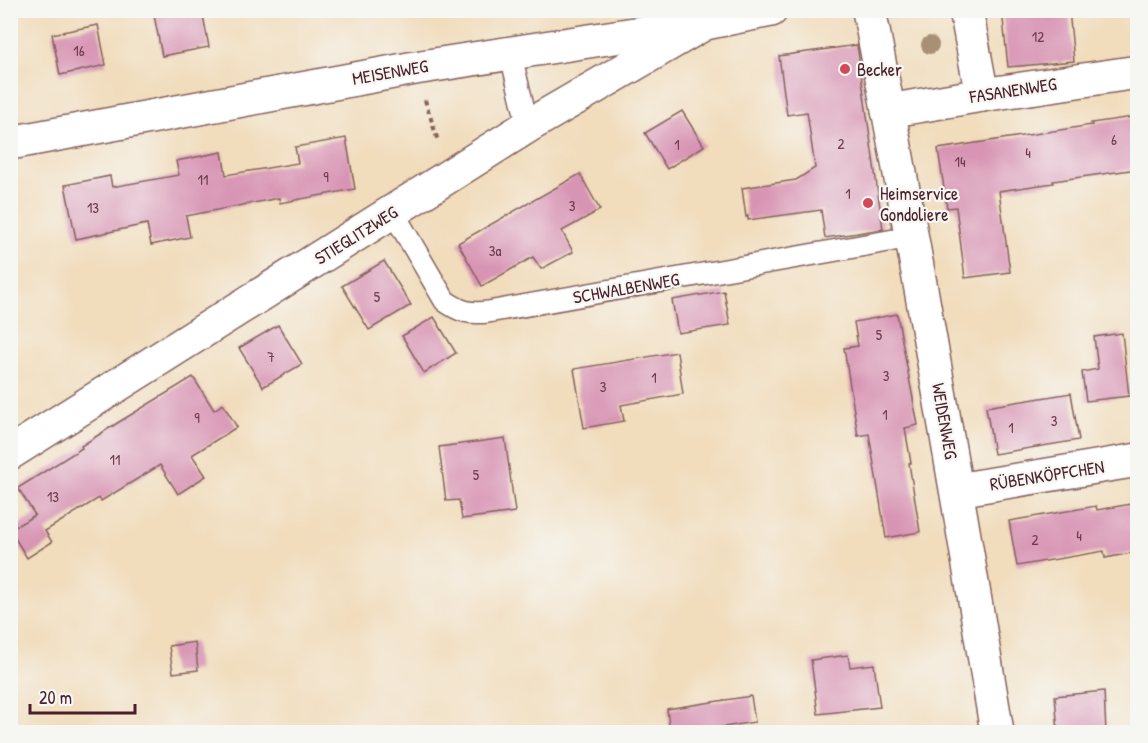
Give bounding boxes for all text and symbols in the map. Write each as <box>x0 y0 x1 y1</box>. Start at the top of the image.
house number: 12 <box>1032 26 1044 47</box>
house number: 16 <box>73 40 85 61</box>
street label: MEISENWEG <box>350 53 430 91</box>
place label: Becker <box>857 57 902 82</box>
marker: Becker <box>838 62 852 76</box>
street label: FASANENWEG <box>967 71 1058 109</box>
house number: 6 <box>1111 129 1117 150</box>
house number: 2 <box>837 133 845 154</box>
house number: 1 <box>674 134 680 155</box>
house number: 4 <box>1025 142 1031 163</box>
house number: 14 <box>954 151 966 172</box>
house number: 9 <box>323 166 329 187</box>
house number: 11 <box>198 169 208 190</box>
place label: Heimservice Gondoliere <box>880 181 958 227</box>
house number: 1 <box>845 183 851 204</box>
house number: 3 <box>569 195 576 216</box>
marker: Heimservice Gondoliere <box>861 196 875 210</box>
house number: 13 <box>87 197 99 218</box>
street label: STIEGLITZWEG <box>310 199 403 270</box>
house number: 3a <box>489 240 501 261</box>
street label: SCHWALBENWEG <box>571 266 681 310</box>
house number: 5 <box>374 286 381 307</box>
house number: 5 <box>876 324 883 345</box>
house number: 7 <box>267 346 275 367</box>
house number: 3 <box>883 365 890 386</box>
house number: 1 <box>651 367 657 388</box>
house number: 3 <box>600 376 607 397</box>
street label: WEIDENWEG <box>926 381 964 461</box>
house number: 1 <box>882 404 888 425</box>
house number: 9 <box>194 407 200 428</box>
house number: 3 <box>1051 410 1058 431</box>
house number: 1 <box>1008 417 1014 438</box>
house number: 11 <box>110 449 120 470</box>
street label: RÜBENKÖPFCHEN <box>988 454 1106 496</box>
house number: 5 <box>473 464 480 485</box>
house number: 13 <box>47 486 59 507</box>
house number: 4 <box>1076 525 1082 546</box>
house number: 2 <box>1031 529 1039 550</box>
scale bar <box>30 677 135 715</box>
text: 20 m <box>39 685 72 710</box>

